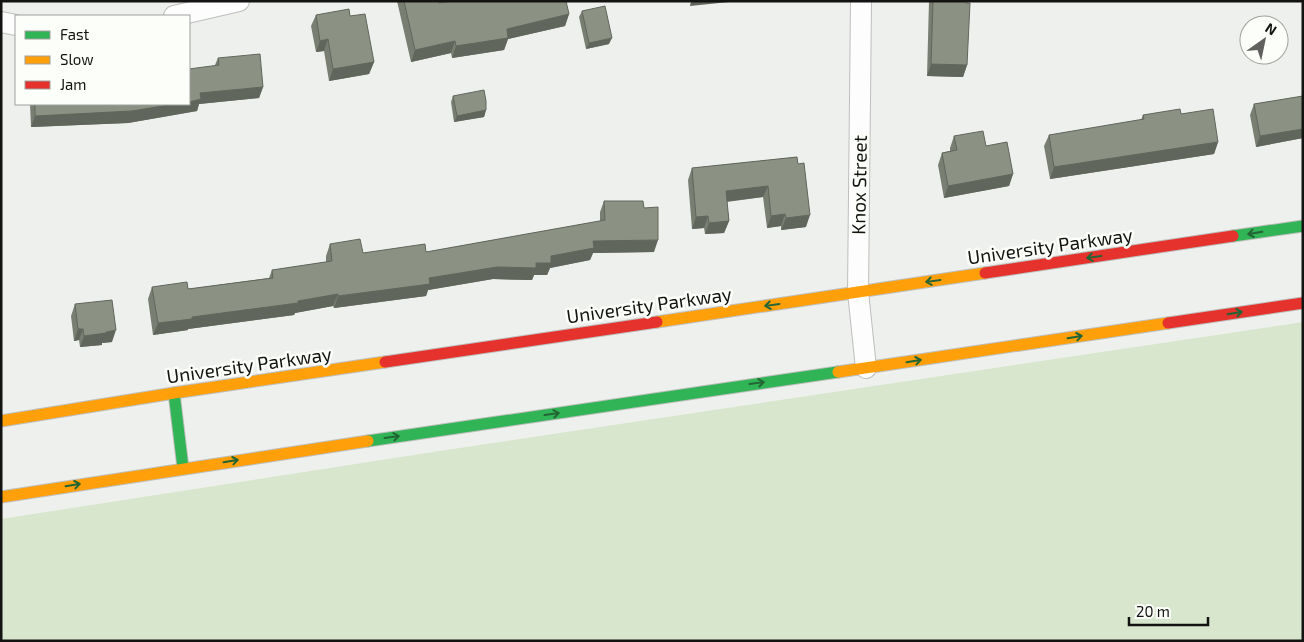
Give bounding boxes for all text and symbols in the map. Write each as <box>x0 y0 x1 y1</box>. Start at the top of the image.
legend <box>15 15 190 105</box>
north arrow <box>1239 15 1289 65</box>
text: N <box>1262 19 1280 39</box>
text: Fast <box>60 25 90 43</box>
text: Slow <box>60 50 94 68</box>
text: Jam <box>60 75 86 93</box>
street label: Knox Street <box>846 135 871 235</box>
street label: University Parkway <box>966 223 1134 268</box>
one-way arrow <box>1247 229 1263 239</box>
one-way arrow <box>1086 253 1102 263</box>
one-way arrow <box>925 276 941 286</box>
street label: University Parkway <box>565 282 733 327</box>
one-way arrow <box>765 300 781 310</box>
one-way arrow <box>1227 307 1243 317</box>
one-way arrow <box>1066 331 1082 341</box>
street label: University Parkway <box>165 342 333 387</box>
one-way arrow <box>906 355 922 365</box>
one-way arrow <box>749 378 765 388</box>
one-way arrow <box>544 408 560 418</box>
one-way arrow <box>383 432 399 442</box>
one-way arrow <box>222 456 238 466</box>
one-way arrow <box>65 480 81 490</box>
scale bar <box>1129 594 1208 626</box>
text: 20 m <box>1136 602 1170 620</box>

